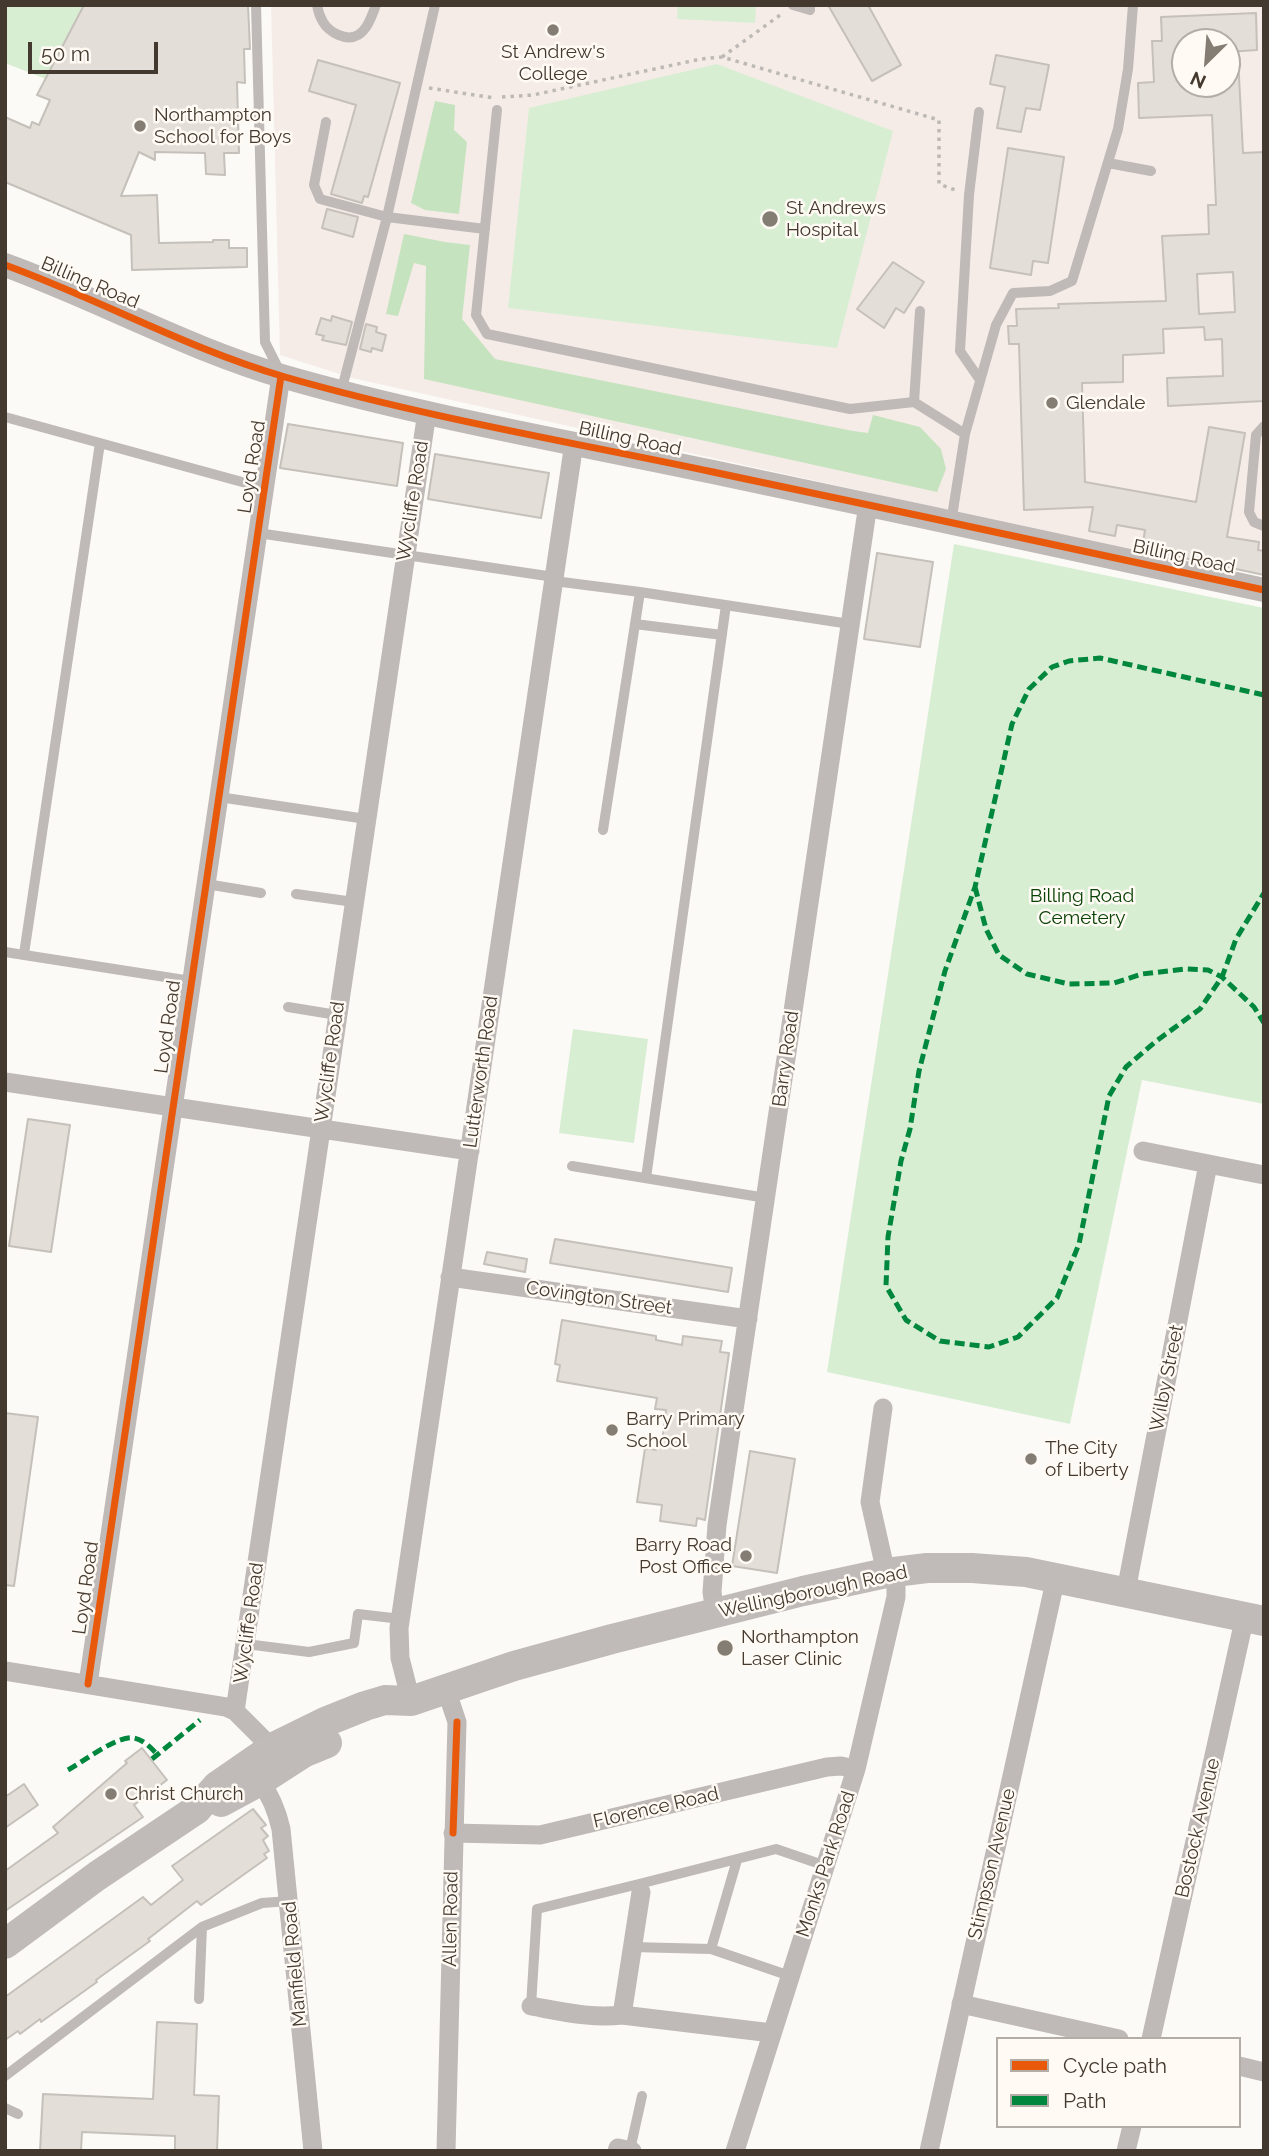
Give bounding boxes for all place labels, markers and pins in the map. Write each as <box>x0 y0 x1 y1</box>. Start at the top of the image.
marker: St Andrew's College <box>545 22 561 38</box>
place label: St Andrew's College <box>501 41 605 85</box>
place label: Northampton School for Boys <box>154 104 291 148</box>
marker: Northampton School for Boys <box>132 118 148 134</box>
place label: St Andrews Hospital <box>786 197 886 241</box>
marker: St Andrews Hospital <box>760 209 780 229</box>
place label: Glendale <box>1066 392 1145 414</box>
marker: Glendale <box>1044 395 1060 411</box>
place label: Barry Primary School <box>626 1408 745 1452</box>
marker: Barry Primary School <box>604 1422 620 1438</box>
place label: The City of Liberty <box>1045 1437 1129 1481</box>
marker: The City of Liberty <box>1023 1451 1039 1467</box>
place label: Barry Road Post Office <box>635 1534 732 1578</box>
marker: Barry Road Post Office <box>738 1548 754 1564</box>
place label: Northampton Laser Clinic <box>741 1626 859 1670</box>
marker: Northampton Laser Clinic <box>715 1638 735 1658</box>
place label: Christ Church <box>125 1783 244 1805</box>
marker: Christ Church <box>103 1786 119 1802</box>

